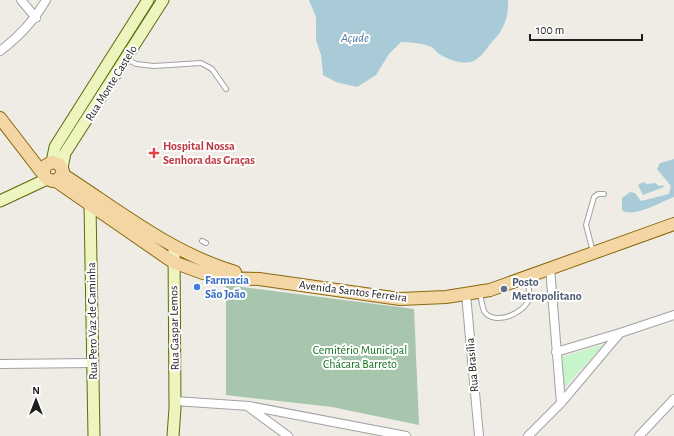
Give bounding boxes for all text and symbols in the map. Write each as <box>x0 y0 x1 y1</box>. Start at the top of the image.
scale bar <box>530 16 642 42</box>
text: 100 m <box>536 24 564 36</box>
water label: Açude <box>340 32 369 45</box>
street label: Rua Monte Castelo <box>83 43 139 123</box>
place label: Hospital Nossa Senhora das Graças <box>163 140 255 166</box>
marker: Hospital Nossa Senhora das Graças <box>148 147 160 159</box>
street label: Rua Pero Vaz de Caminha <box>85 262 99 380</box>
place label: Farmacia São João <box>205 274 249 300</box>
place label: Posto Metropolitano <box>512 276 582 302</box>
street label: Avenida Santos Ferreira <box>298 278 408 304</box>
marker: Farmacia São João <box>192 282 202 292</box>
marker: Posto Metropolitano <box>499 284 509 294</box>
street label: Rua Gaspar Lemos <box>167 285 181 371</box>
street label: Rua Brasília <box>464 337 480 393</box>
park label: Cemitério Municipal Chácara Barreto <box>313 344 407 370</box>
north arrow <box>16 380 56 420</box>
text: N <box>32 385 40 396</box>

